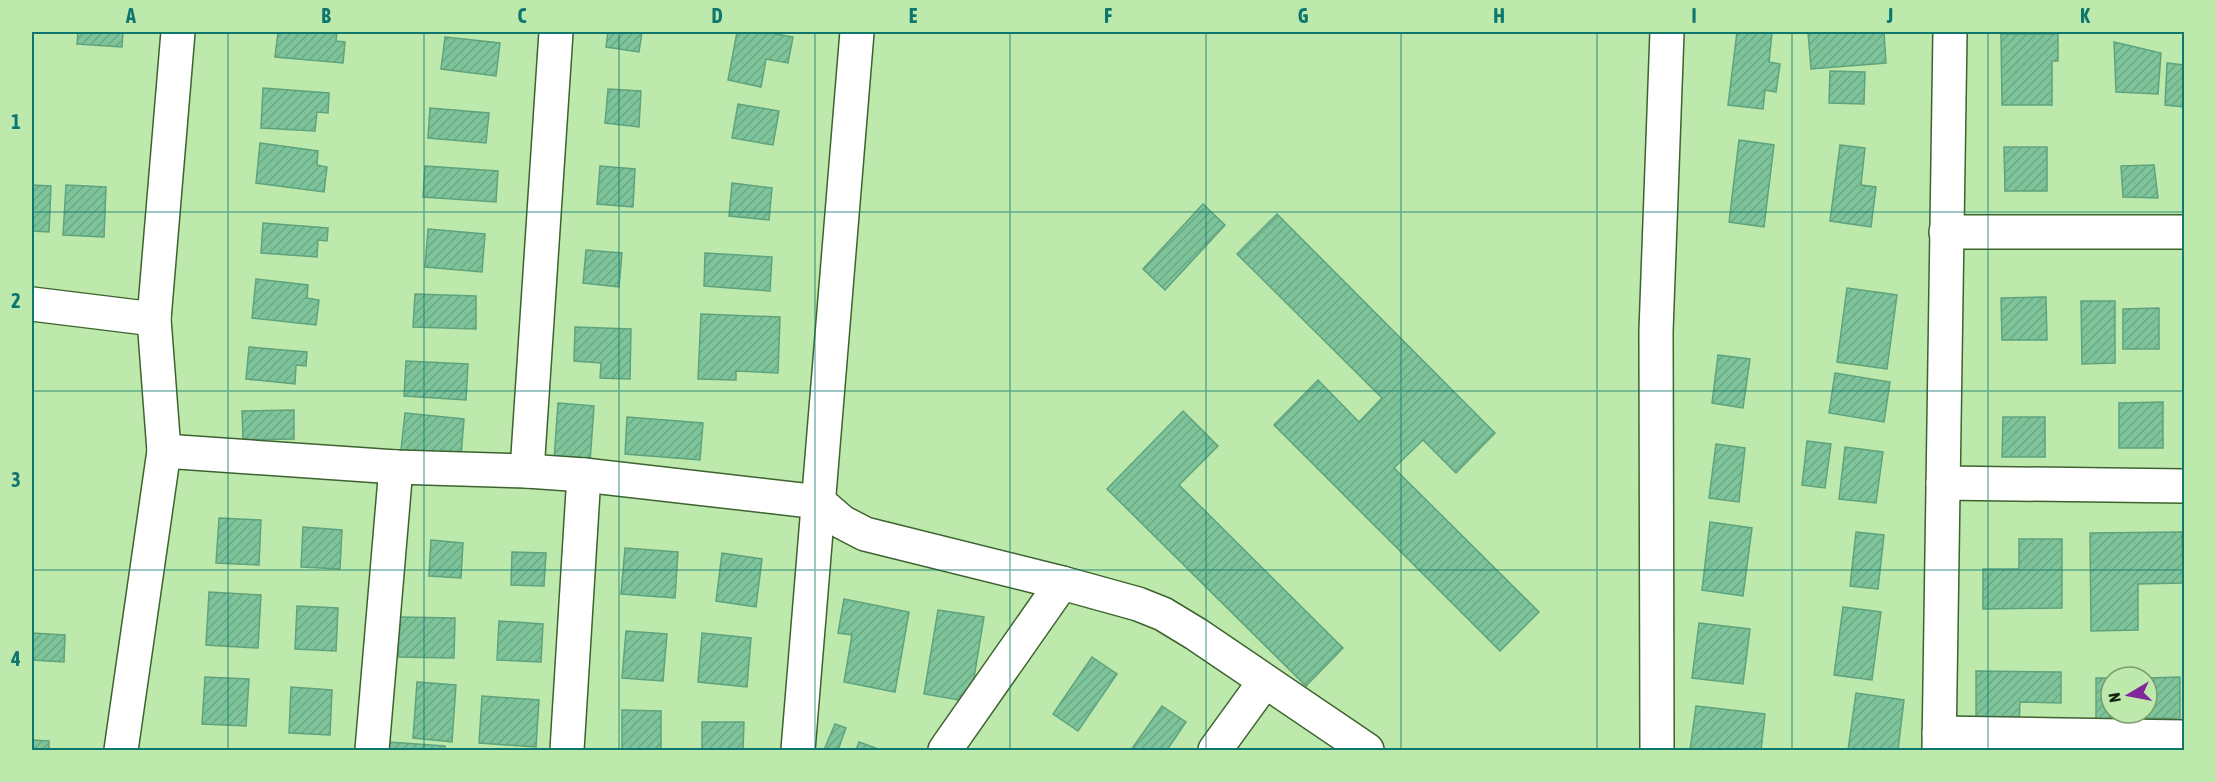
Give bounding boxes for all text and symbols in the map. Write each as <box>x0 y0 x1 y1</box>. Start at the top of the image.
text: A <box>125 4 136 27</box>
text: B <box>321 4 331 27</box>
text: C <box>518 4 527 27</box>
text: D <box>711 4 723 27</box>
text: E <box>909 4 918 27</box>
text: F <box>1104 4 1112 27</box>
text: G <box>1298 4 1309 27</box>
text: H <box>1493 4 1505 27</box>
text: I <box>1691 4 1697 27</box>
text: J <box>1886 4 1893 27</box>
text: K <box>2080 4 2090 27</box>
text: 1 <box>11 110 21 133</box>
text: 2 <box>11 289 21 312</box>
text: 3 <box>11 468 21 491</box>
text: 4 <box>10 647 21 670</box>
north arrow <box>2099 665 2159 725</box>
text: N <box>2105 691 2124 704</box>

